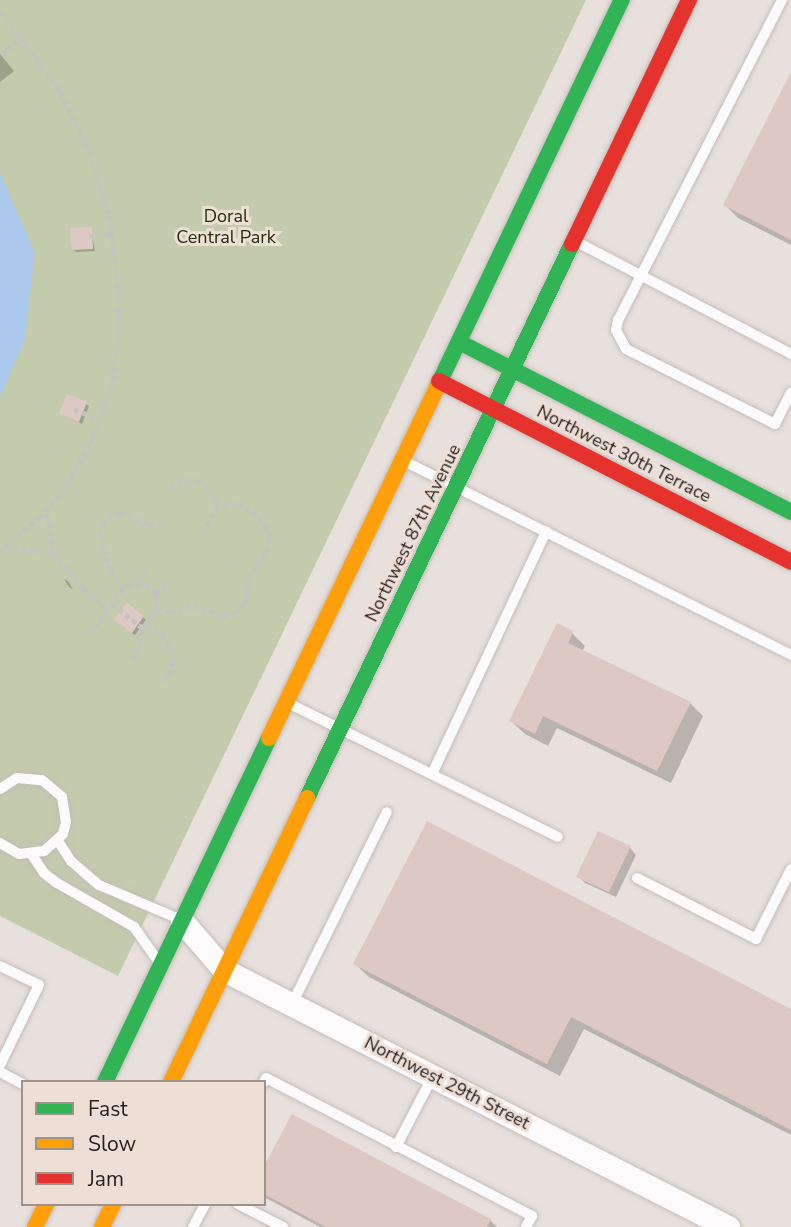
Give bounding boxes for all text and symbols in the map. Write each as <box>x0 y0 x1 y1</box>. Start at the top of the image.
park label: Doral Central Park <box>176 206 276 248</box>
street label: Northwest 30th Terrace <box>533 401 715 507</box>
street label: Northwest 87th Avenue <box>361 441 465 625</box>
street label: Northwest 29th Street <box>361 1032 533 1134</box>
legend <box>21 1080 266 1206</box>
text: Fast <box>88 1095 128 1123</box>
text: Slow <box>88 1130 136 1158</box>
text: Jam <box>88 1165 124 1193</box>

